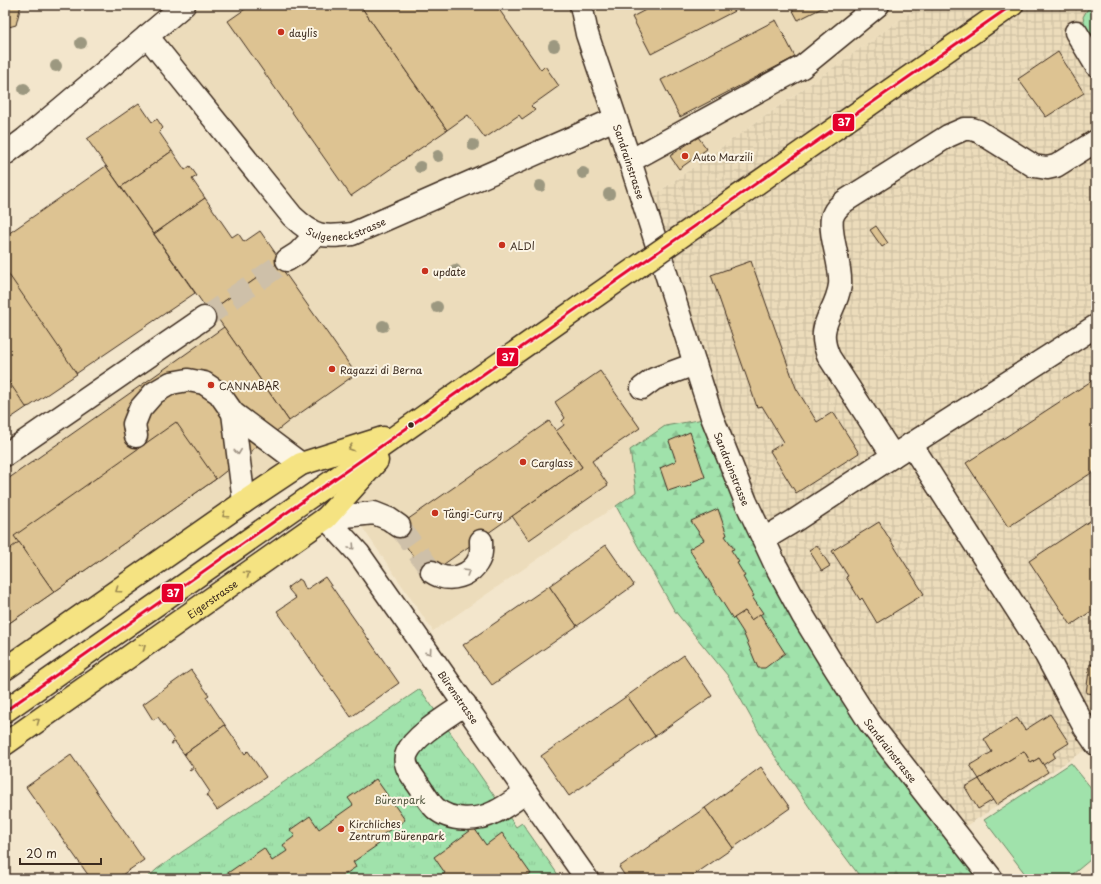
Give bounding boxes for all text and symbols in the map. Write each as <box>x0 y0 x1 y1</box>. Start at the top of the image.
place label: daylis <box>289 25 318 40</box>
marker: daylis <box>276 27 286 37</box>
line badge: 37 <box>832 113 855 132</box>
text: 37 <box>838 113 851 130</box>
street label: Sandrainstrasse <box>610 122 649 201</box>
place label: Auto Marzili <box>693 149 753 164</box>
marker: Auto Marzili <box>680 151 690 161</box>
street label: Sulgeneckstrasse <box>304 213 388 243</box>
place label: ALDI <box>510 238 535 253</box>
marker: ALDI <box>497 240 507 250</box>
place label: update <box>433 264 466 279</box>
marker: update <box>420 266 430 276</box>
line badge: 37 <box>496 347 519 367</box>
text: 37 <box>502 348 515 365</box>
place label: Ragazzi di Berna <box>340 362 423 377</box>
marker: Ragazzi di Berna <box>327 364 337 374</box>
place label: CANNABAR <box>219 378 280 393</box>
marker: CANNABAR <box>206 380 216 390</box>
unlabelled marker <box>406 420 416 430</box>
street label: Sandrainstrasse <box>711 429 754 508</box>
one-way arrow <box>347 443 354 452</box>
one-way arrow <box>233 449 242 455</box>
place label: Carglass <box>531 455 573 470</box>
marker: Carglass <box>518 457 528 467</box>
place label: Tängi-Curry <box>443 506 503 521</box>
marker: Tängi-Curry <box>430 508 440 518</box>
one-way arrow <box>222 510 229 518</box>
one-way arrow <box>347 542 355 550</box>
one-way arrow <box>463 569 470 576</box>
one-way arrow <box>242 572 249 579</box>
street label: Eigerstrasse <box>184 575 240 621</box>
line badge: 37 <box>161 583 184 603</box>
text: 37 <box>167 584 180 601</box>
one-way arrow <box>116 585 123 592</box>
one-way arrow <box>139 645 146 652</box>
one-way arrow <box>424 648 432 655</box>
street label: Bürenstrasse <box>435 667 483 726</box>
street label: Sandrainstrasse <box>861 715 921 785</box>
one-way arrow <box>33 718 40 726</box>
park label: Bürenpark <box>374 792 426 807</box>
place label: Kirchliches Zentrum Bürenpark <box>349 816 445 843</box>
marker: Kirchliches Zentrum Bürenpark <box>336 824 346 834</box>
scale bar <box>20 840 101 866</box>
text: 20 m <box>26 844 57 862</box>

